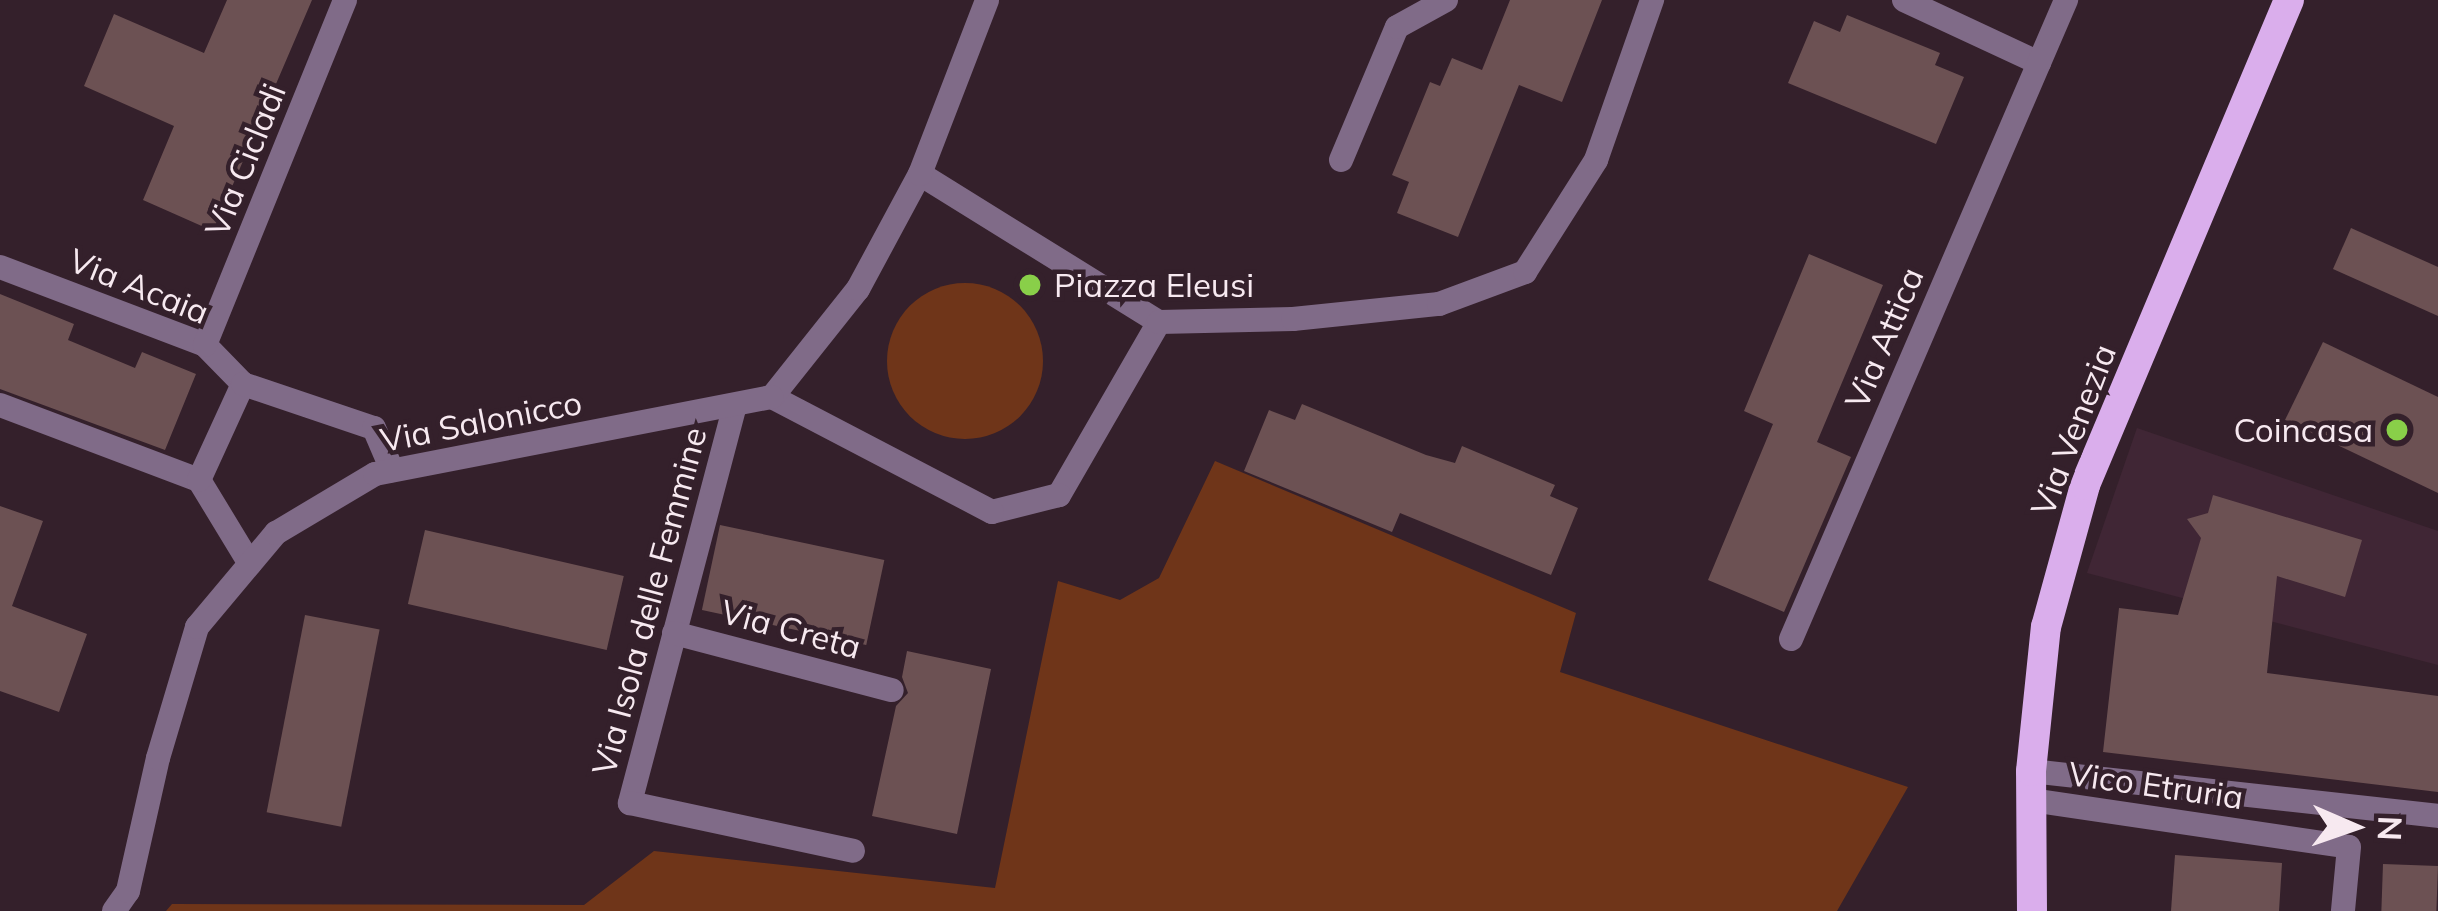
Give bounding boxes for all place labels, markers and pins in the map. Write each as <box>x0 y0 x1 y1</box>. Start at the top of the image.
place label: Piazza Eleusi <box>1054 265 1254 305</box>
marker: Piazza Eleusi <box>1017 272 1043 298</box>
place label: Coincasa <box>2233 410 2373 450</box>
marker: Coincasa <box>2384 417 2410 443</box>

